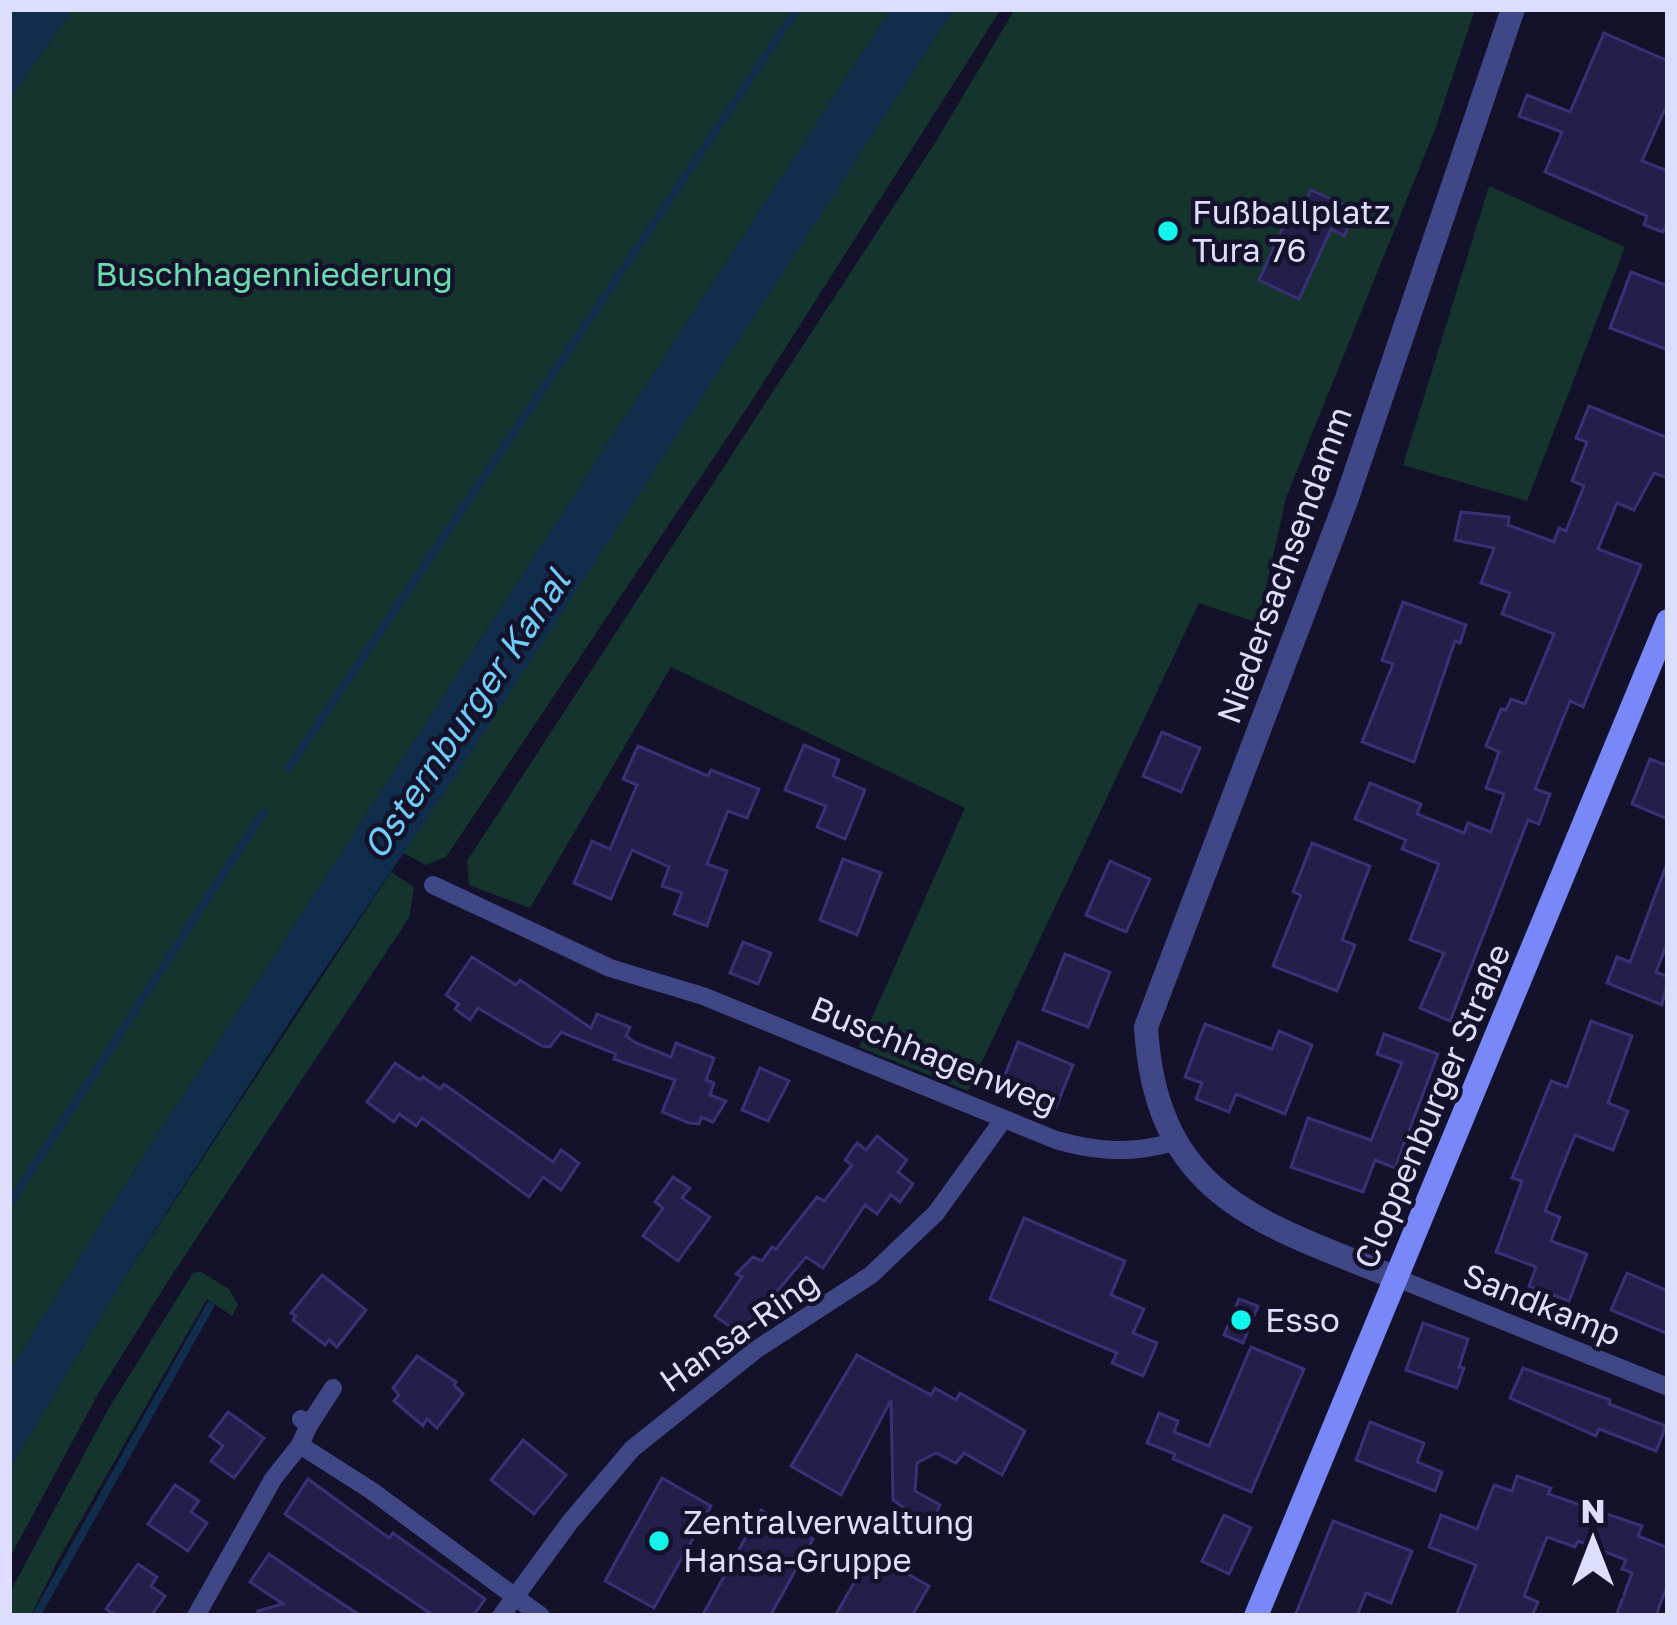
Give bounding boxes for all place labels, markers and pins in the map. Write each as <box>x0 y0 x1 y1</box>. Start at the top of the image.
place label: Fußballplatz Tura 76 <box>1192 192 1391 269</box>
marker: Fußballplatz Tura 76 <box>1155 218 1181 244</box>
place label: Esso <box>1265 1300 1340 1339</box>
marker: Esso <box>1228 1307 1254 1333</box>
place label: Zentralverwaltung Hansa-Gruppe <box>683 1502 974 1579</box>
marker: Zentralverwaltung Hansa-Gruppe <box>646 1528 672 1554</box>

